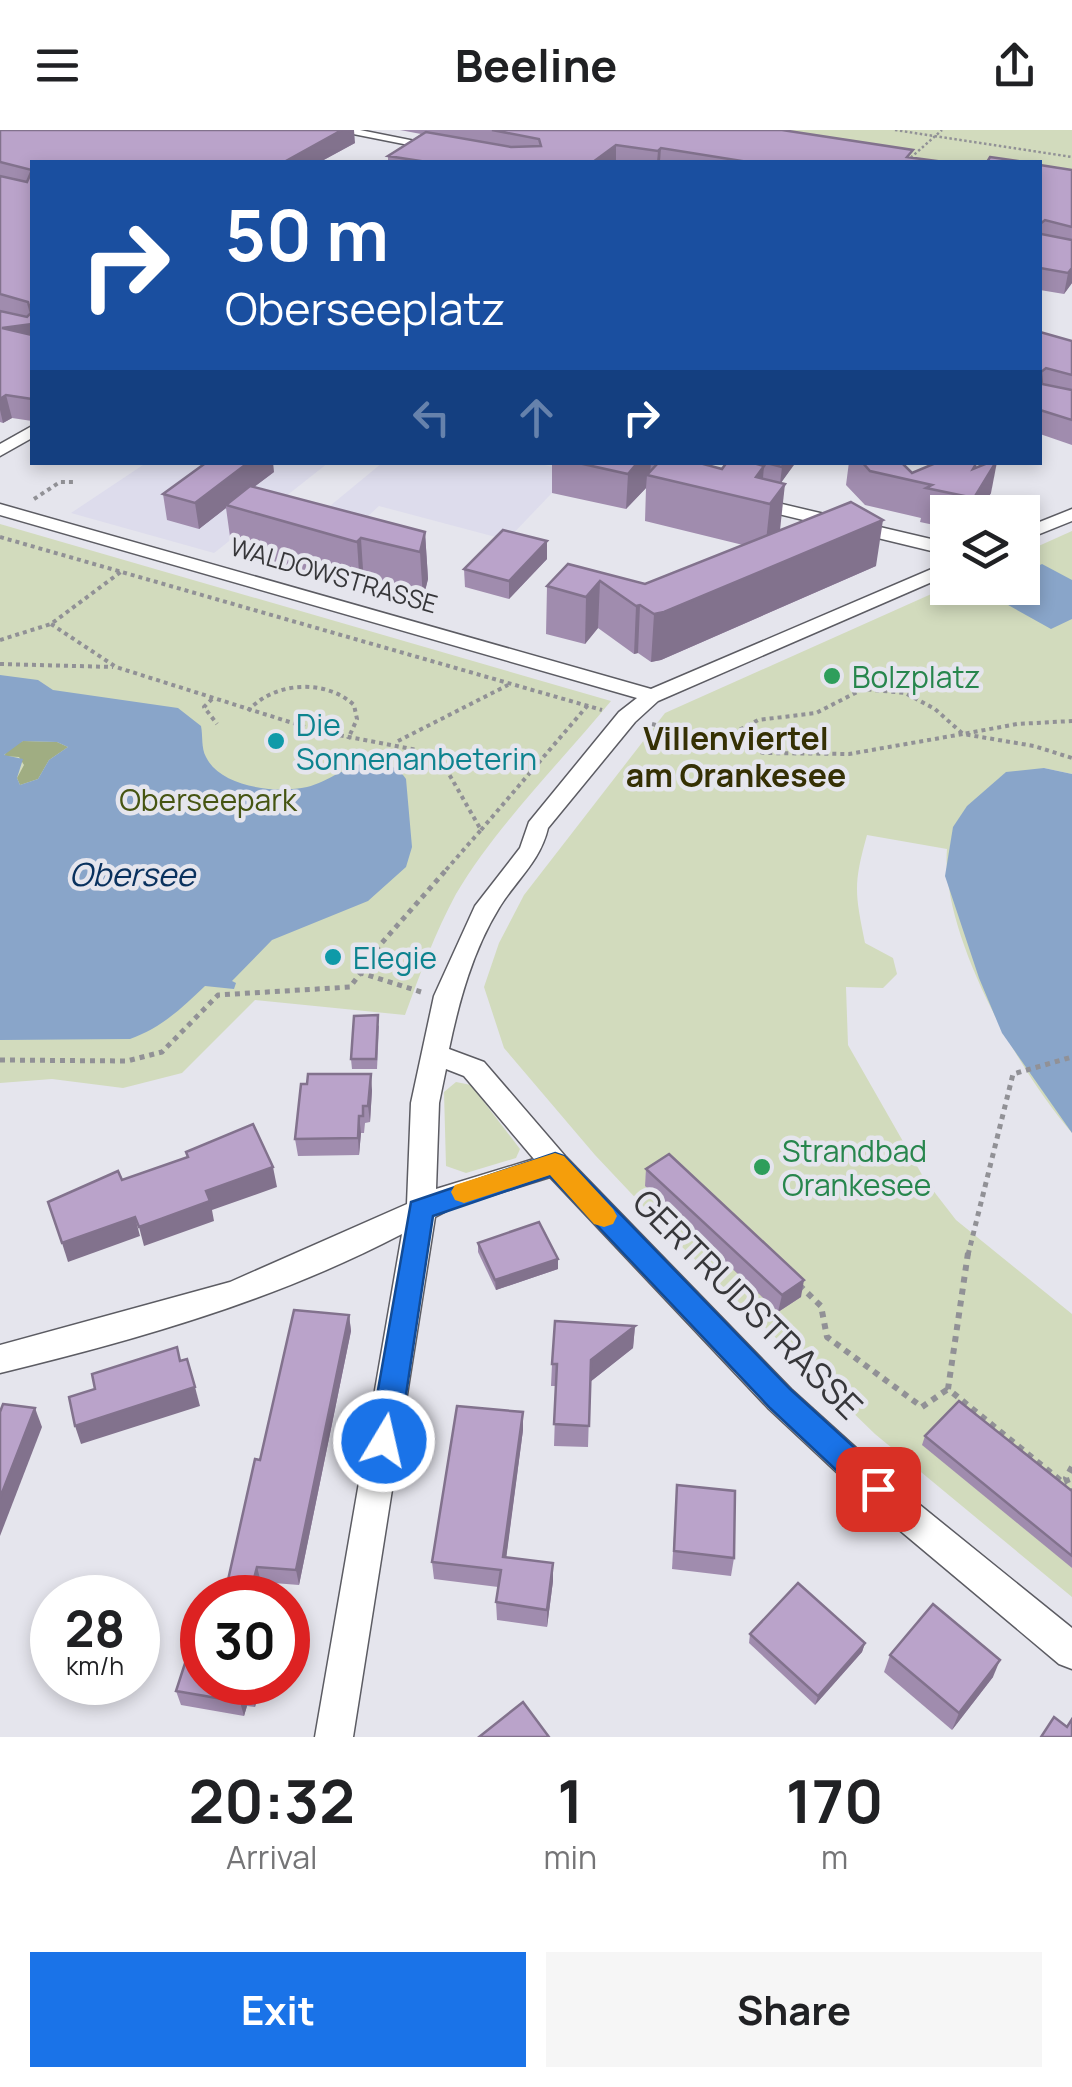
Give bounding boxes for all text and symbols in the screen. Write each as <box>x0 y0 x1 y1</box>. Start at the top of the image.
text: Beeline <box>455 34 617 96</box>
icon: menu <box>30 38 85 93</box>
icon: share <box>987 38 1042 93</box>
text: 50 m <box>225 186 389 282</box>
icon: right <box>60 200 190 330</box>
text: Oberseeplatz <box>225 277 505 339</box>
icon: left <box>404 390 459 445</box>
icon: ahead <box>509 390 564 445</box>
icon: right <box>614 390 669 445</box>
map controls <box>930 495 1040 605</box>
button: layers <box>930 495 1040 605</box>
street label: WALDOWSTRASSE <box>226 529 442 621</box>
place label: Bolzplatz <box>852 656 980 697</box>
marker: Bolzplatz <box>821 665 843 687</box>
place label: Die Sonnenanbeterin <box>296 704 537 779</box>
district label: Villenviertel am Orankesee <box>626 716 846 797</box>
marker: Die Sonnenanbeterin <box>265 730 287 752</box>
park label: Oberseepark <box>119 779 298 820</box>
water label: Obersee <box>69 852 197 896</box>
place label: Elegie <box>353 937 437 978</box>
marker: Elegie <box>322 946 344 968</box>
place label: Strandbad Orankesee <box>782 1130 931 1205</box>
marker: Strandbad Orankesee <box>751 1156 773 1178</box>
street label: GERTRUDSTRASSE <box>622 1178 874 1430</box>
position arrow <box>332 1389 436 1493</box>
pin <box>836 1447 921 1532</box>
icon: arrive <box>851 1462 906 1517</box>
speed limit sign: 30 <box>180 1575 310 1705</box>
text: 28 <box>65 1594 125 1662</box>
text: km/h <box>66 1648 124 1683</box>
text: 20:32 <box>189 1759 355 1841</box>
text: 1 <box>557 1759 583 1841</box>
text: 170 <box>786 1759 883 1841</box>
text: Arrival <box>226 1835 317 1879</box>
text: min <box>543 1835 597 1879</box>
text: m <box>821 1835 848 1879</box>
button: Exit <box>30 1952 526 2067</box>
button: Share <box>546 1952 1042 2067</box>

